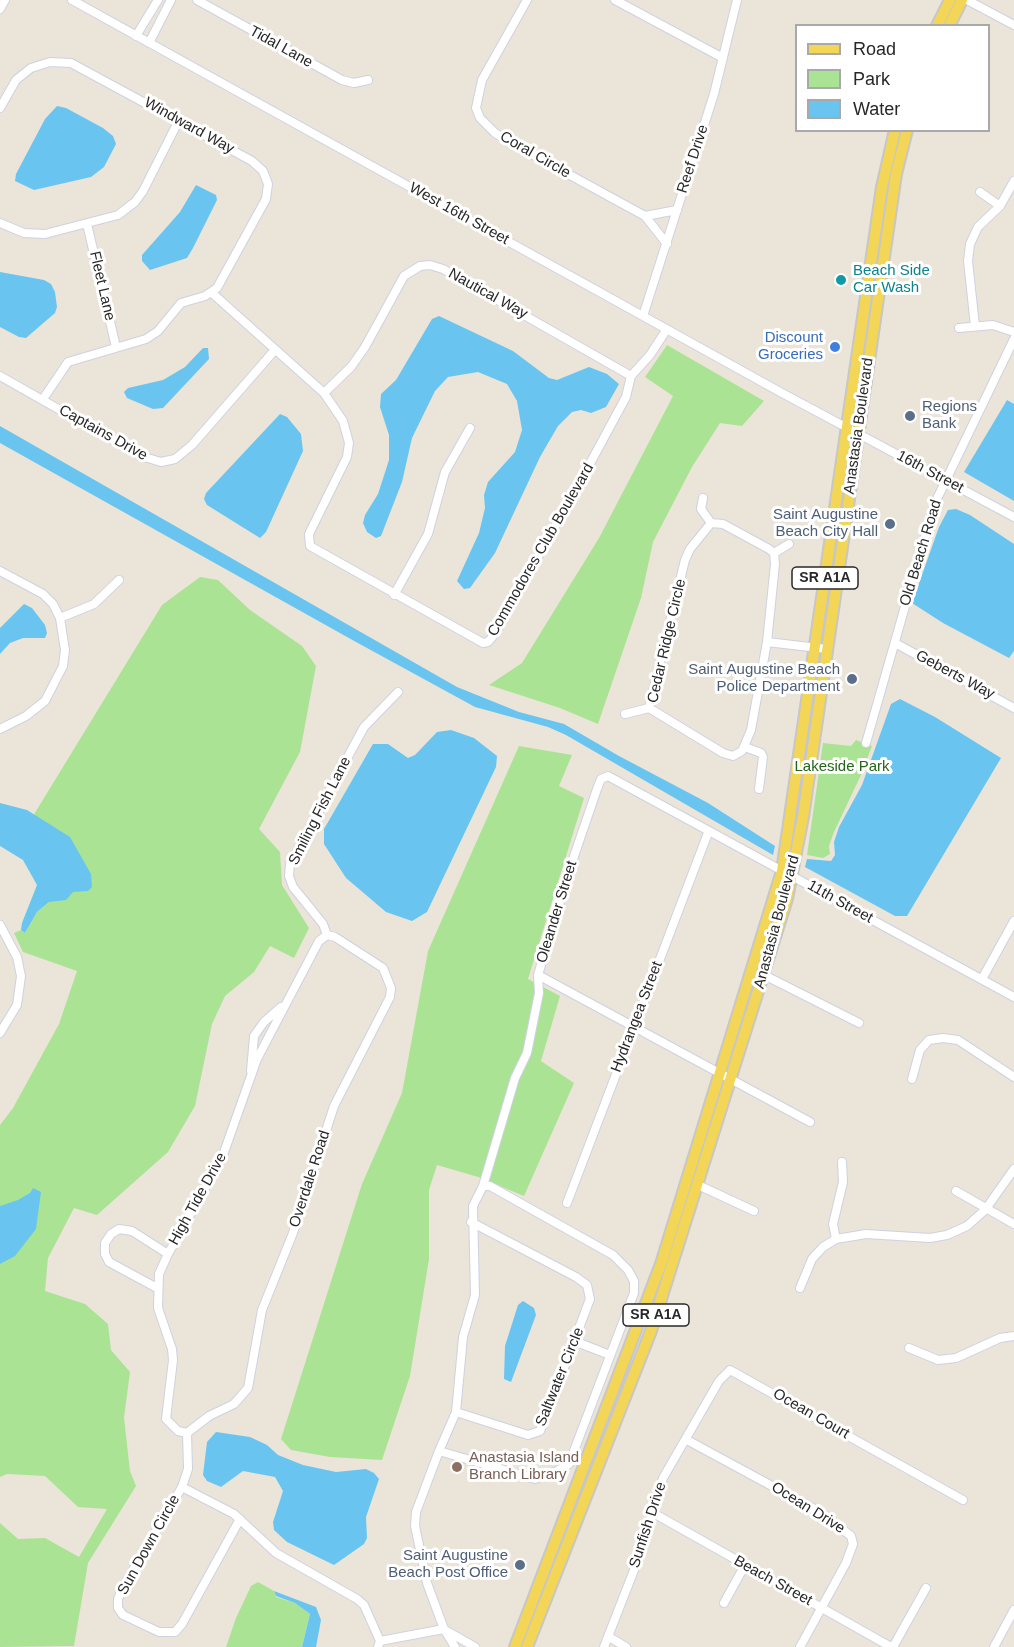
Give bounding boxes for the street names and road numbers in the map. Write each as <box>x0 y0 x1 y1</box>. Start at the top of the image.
street label: Tidal Lane <box>246 22 316 72</box>
street label: Windward Way <box>141 94 237 158</box>
street label: Reef Drive <box>673 123 713 195</box>
street label: Coral Circle <box>497 128 573 182</box>
street label: West 16th Street <box>406 179 512 249</box>
street label: Fleet Lane <box>85 249 119 323</box>
street label: Nautical Way <box>445 265 531 323</box>
street label: Anastasia Boulevard <box>841 357 877 495</box>
street label: Captains Drive <box>56 401 150 465</box>
street label: 16th Street <box>893 447 967 497</box>
street label: Commodores Club Boulevard <box>484 460 598 640</box>
street label: Old Beach Road <box>896 498 946 608</box>
road number: SR A1A <box>792 567 858 589</box>
street label: Cedar Ridge Circle <box>644 577 690 705</box>
street label: Geberts Way <box>912 647 998 703</box>
street label: Smiling Fish Lane <box>285 754 355 868</box>
street label: Anastasia Boulevard <box>751 853 803 991</box>
street label: Oleander Street <box>533 859 581 965</box>
street label: 11th Street <box>804 877 876 927</box>
street label: Hydrangea Street <box>608 959 666 1075</box>
street label: Overdale Road <box>286 1128 334 1230</box>
street label: High Tide Drive <box>165 1150 231 1248</box>
road number: SR A1A <box>623 1304 689 1326</box>
street label: Saltwater Circle <box>532 1325 588 1429</box>
street label: Ocean Court <box>770 1385 852 1443</box>
street label: Ocean Drive <box>768 1478 848 1538</box>
street label: Sunfish Drive <box>626 1480 670 1570</box>
street label: Sun Down Circle <box>114 1492 184 1598</box>
street label: Beach Street <box>731 1552 815 1610</box>

